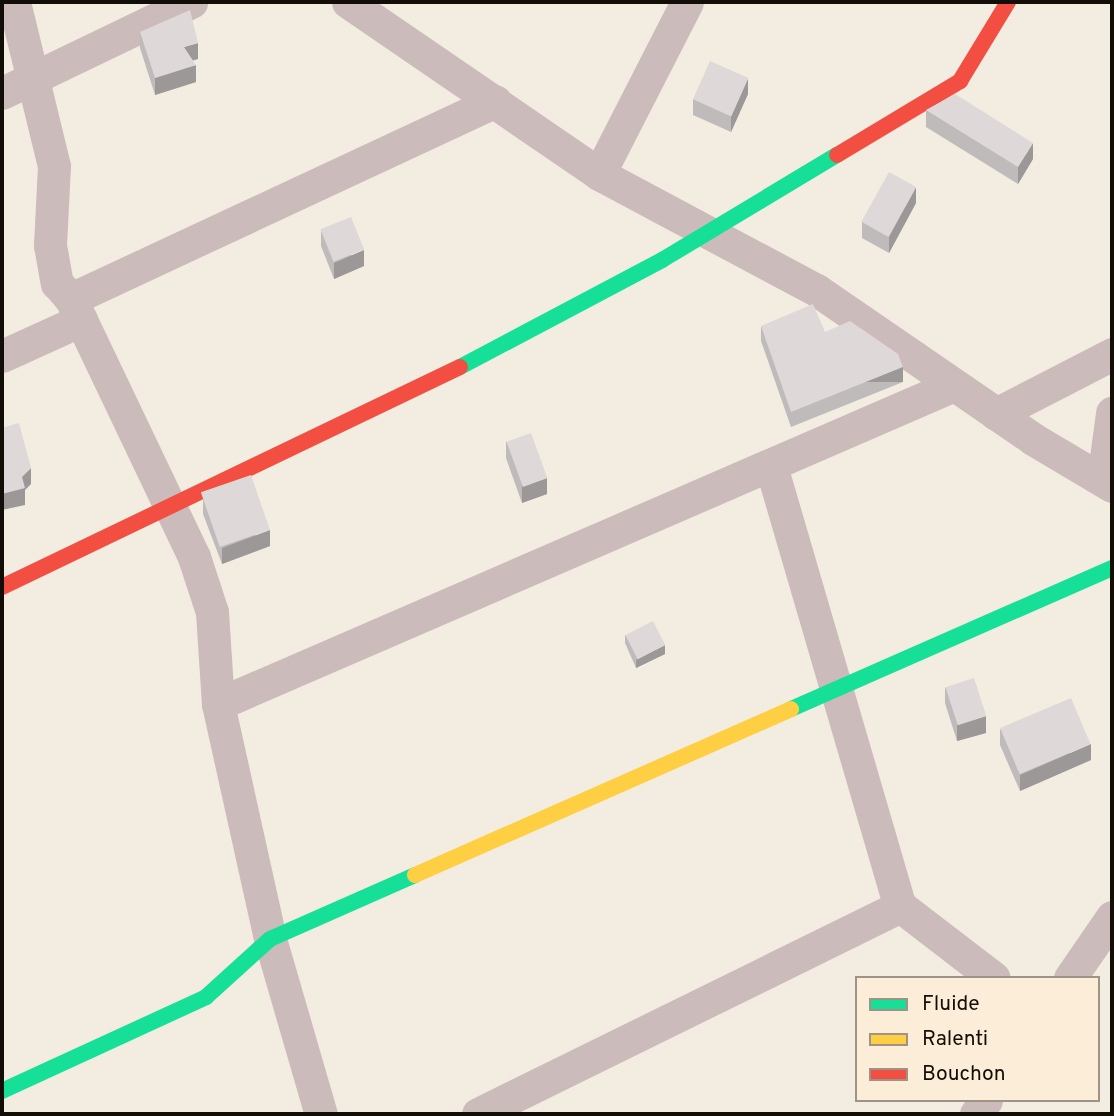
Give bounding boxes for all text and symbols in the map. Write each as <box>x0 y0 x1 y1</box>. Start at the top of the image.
legend <box>855 976 1100 1102</box>
text: Fluide <box>922 991 980 1018</box>
text: Ralenti <box>922 1026 988 1053</box>
text: Bouchon <box>922 1061 1005 1088</box>

